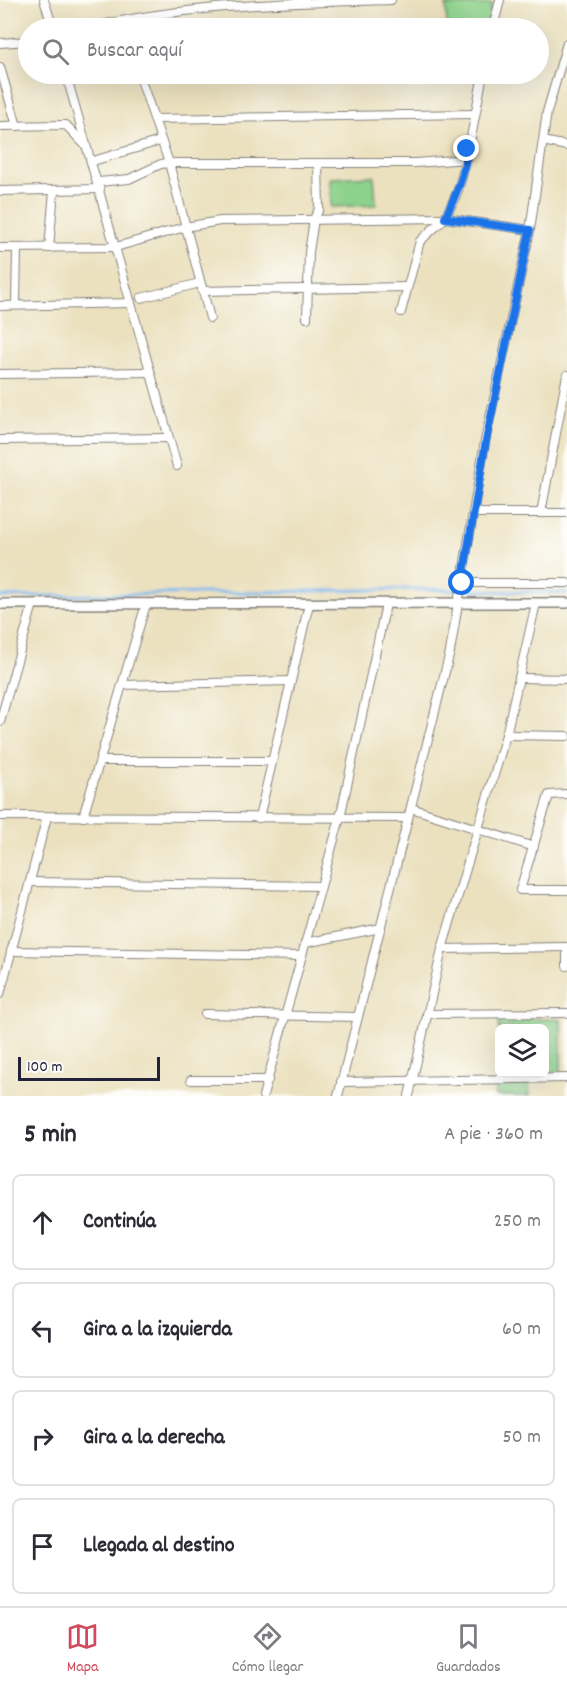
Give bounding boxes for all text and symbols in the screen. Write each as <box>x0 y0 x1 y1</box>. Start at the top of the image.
search box <box>18 18 549 84</box>
icon: search <box>39 35 72 68</box>
text: Buscar aquí <box>87 36 182 67</box>
route end <box>453 135 479 161</box>
route start <box>448 569 474 595</box>
map controls <box>495 1024 549 1078</box>
button: layers <box>495 1024 549 1078</box>
scale bar <box>18 1054 160 1082</box>
text: 100 m <box>27 1056 63 1079</box>
text: 5 min <box>24 1117 77 1154</box>
text: A pie · 360 m <box>444 1121 543 1149</box>
icon: ahead <box>26 1206 59 1239</box>
text: Continúa <box>83 1207 156 1238</box>
text: 250 m <box>494 1208 541 1236</box>
icon: left <box>26 1314 59 1347</box>
text: Gira a la izquierda <box>83 1315 232 1346</box>
text: 60 m <box>502 1316 541 1344</box>
icon: right <box>26 1422 59 1455</box>
text: Gira a la derecha <box>83 1423 225 1454</box>
text: 50 m <box>503 1424 541 1452</box>
icon: arrive <box>26 1530 59 1563</box>
text: Llegada al destino <box>83 1531 235 1562</box>
tab: Mapa <box>66 1620 99 1679</box>
tab: Cómo llegar <box>232 1620 304 1679</box>
tab: Guardados <box>436 1620 501 1679</box>

